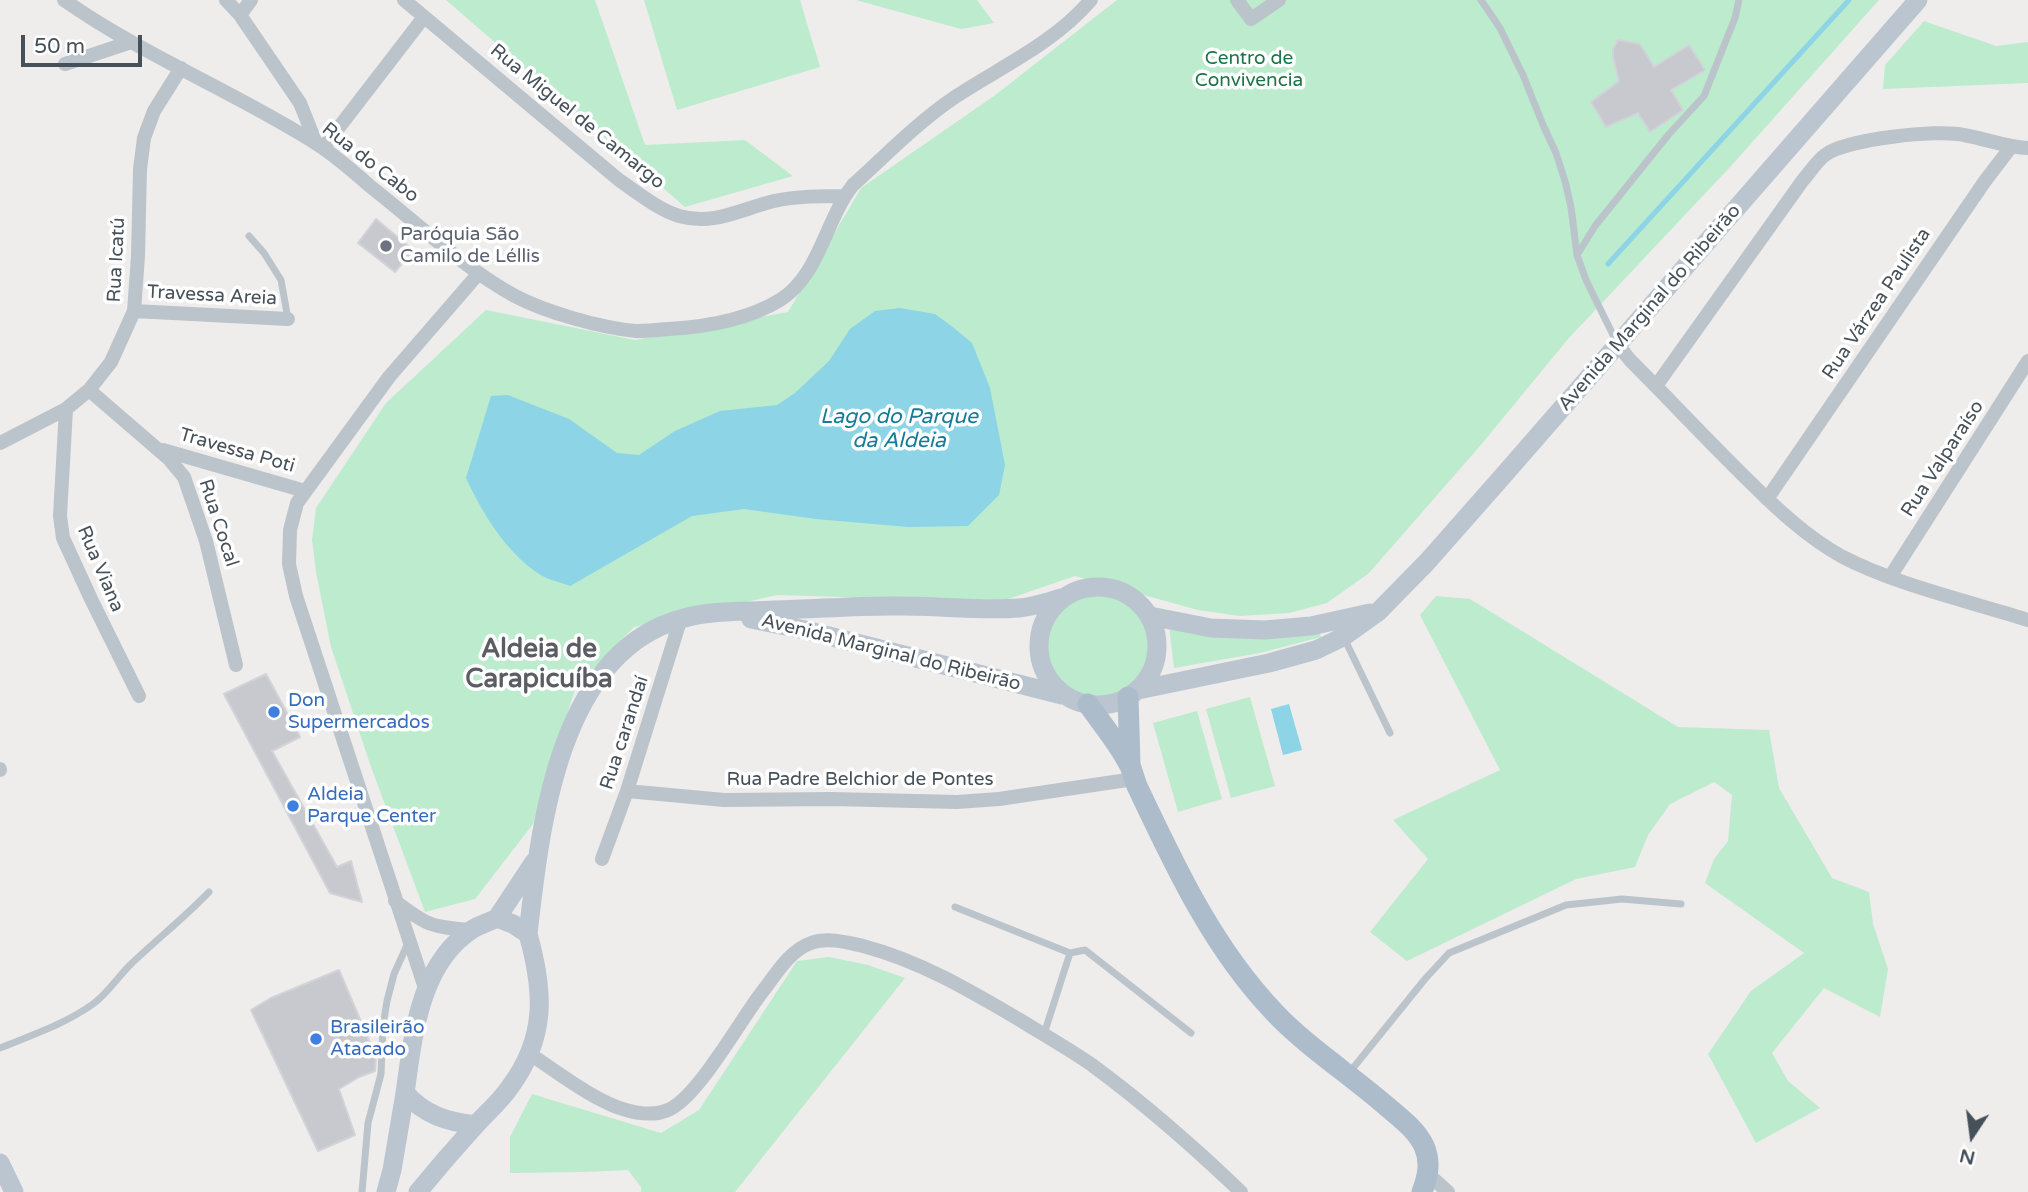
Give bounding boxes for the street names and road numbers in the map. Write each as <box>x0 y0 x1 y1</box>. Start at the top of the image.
street label: Rua Miguel de Camargo <box>485 40 669 194</box>
street label: Rua do Cabo <box>317 118 423 208</box>
street label: Avenida Marginal do Ribeirão <box>1554 200 1746 416</box>
street label: Rua Icatú <box>103 217 131 303</box>
street label: Rua Várzea Paulista <box>1818 224 1936 384</box>
street label: Travessa Areia <box>147 281 277 311</box>
street label: Rua Valparaíso <box>1897 396 1989 522</box>
street label: Travessa Poti <box>177 424 297 478</box>
street label: Rua Cocal <box>193 476 243 570</box>
street label: Rua Viana <box>72 522 128 616</box>
street label: Avenida Marginal do Ribeirão <box>759 610 1023 696</box>
street label: Rua carandaí <box>596 673 654 793</box>
street label: Rua Padre Belchior de Pontes <box>726 769 994 791</box>

